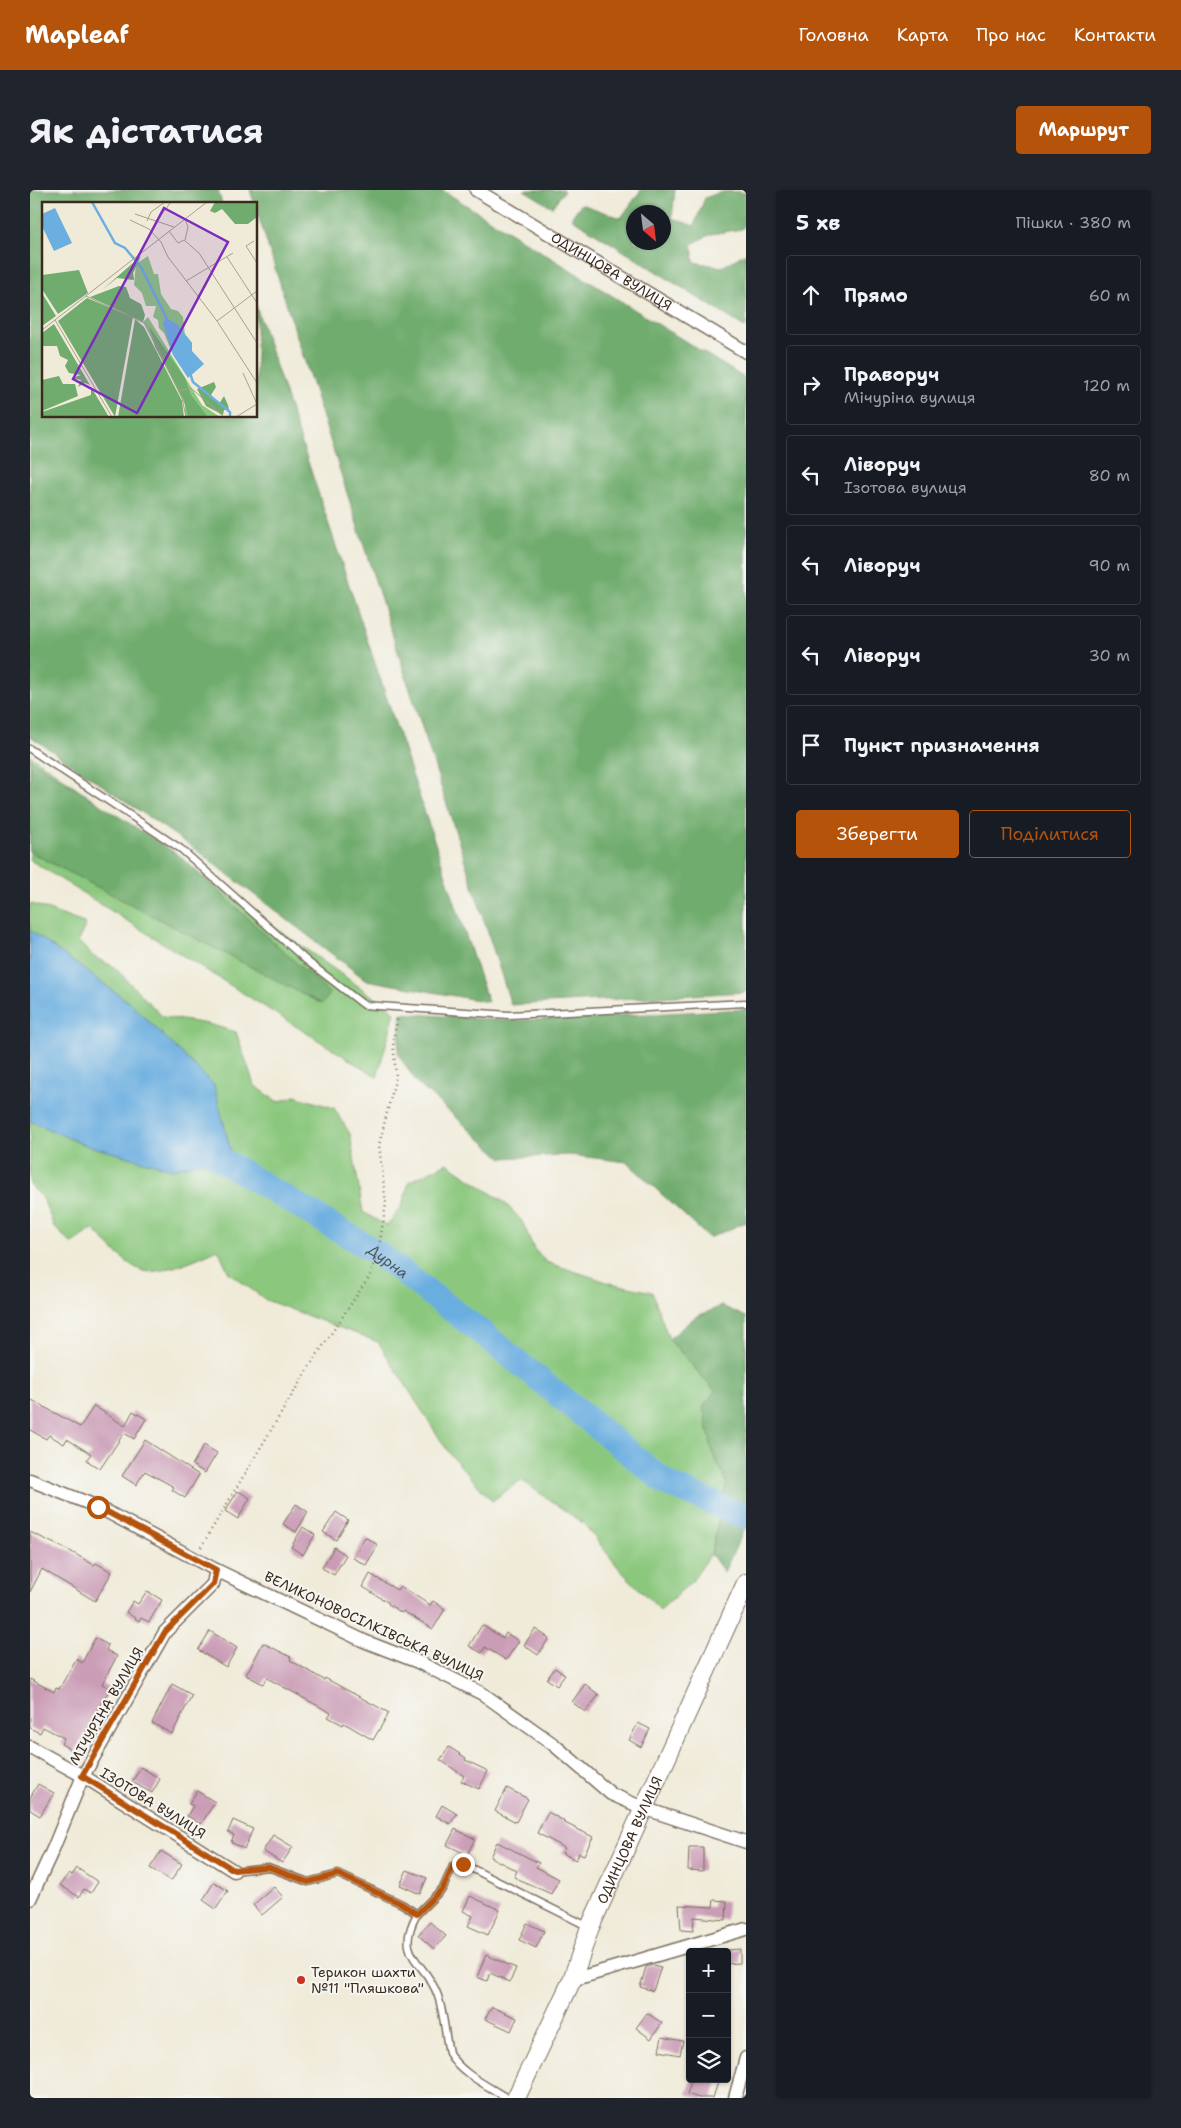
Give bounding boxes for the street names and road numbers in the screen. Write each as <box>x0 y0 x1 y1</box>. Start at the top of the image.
street label: ОДИНЦОВА ВУЛИЦЯ <box>548 228 675 315</box>
street label: ВЕЛИКОНОВОСІЛКІВСЬКА ВУЛИЦЯ <box>262 1567 486 1685</box>
street label: МІЧУРІНА ВУЛИЦЯ <box>65 1644 147 1768</box>
street label: ІЗОТОВА ВУЛИЦЯ <box>97 1763 209 1843</box>
street label: ОДИНЦОВА ВУЛИЦЯ <box>593 1773 666 1907</box>

